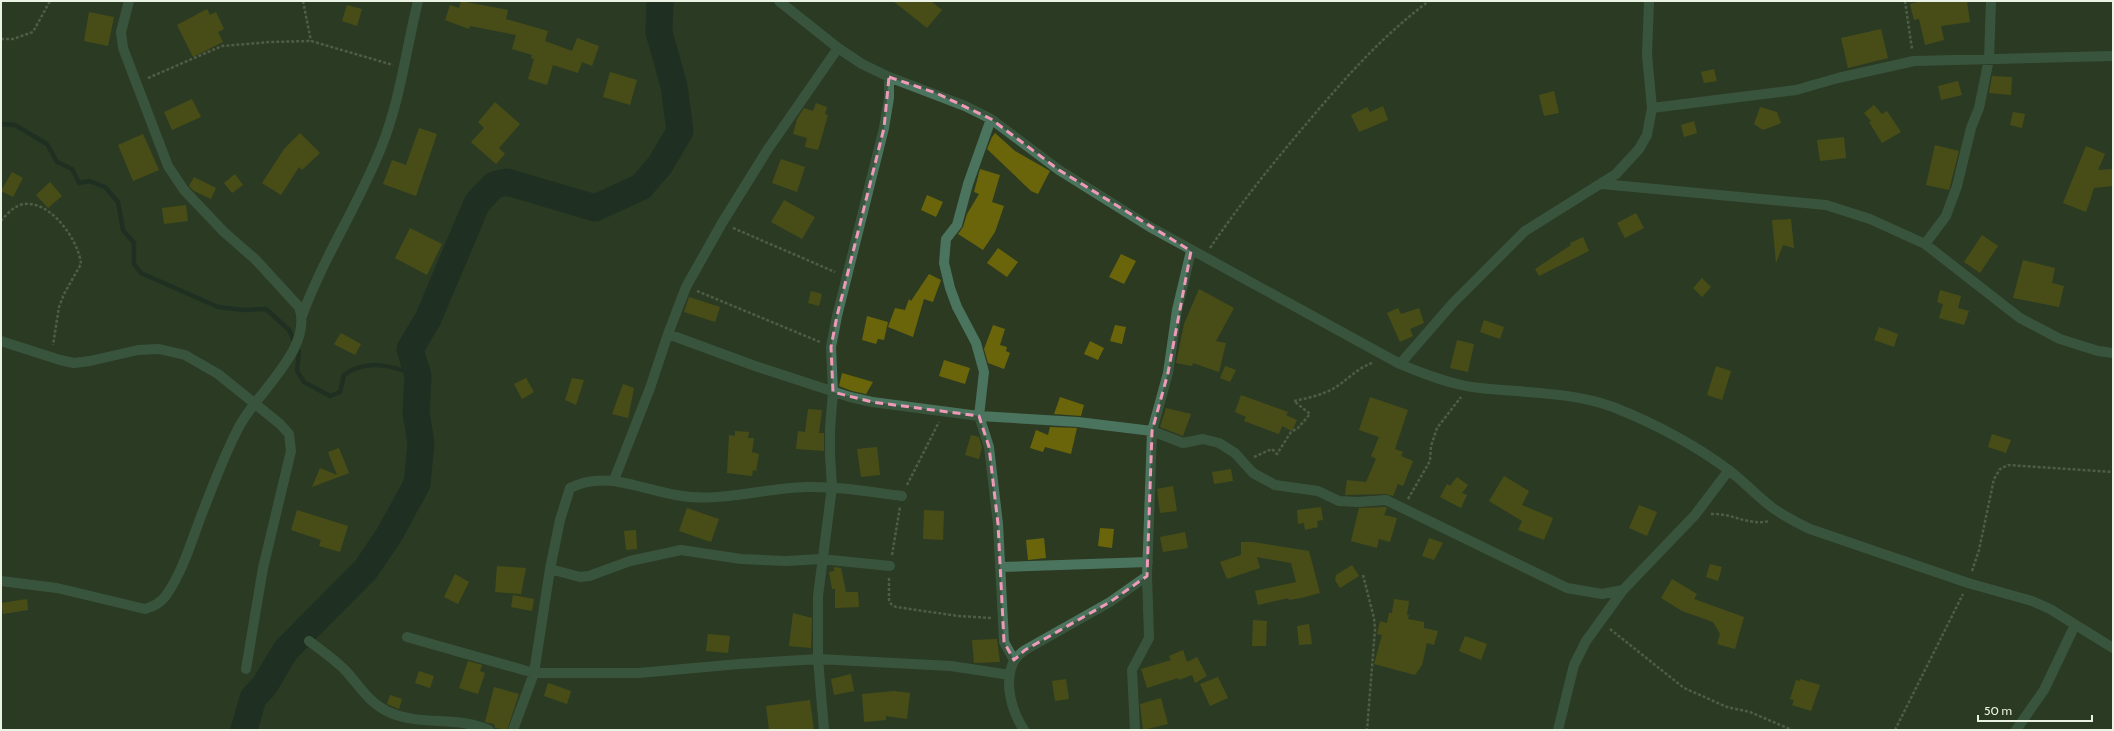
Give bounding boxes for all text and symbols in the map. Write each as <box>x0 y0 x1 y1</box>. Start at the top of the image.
scale bar <box>1978 697 2092 723</box>
text: 50 m <box>1984 703 2012 718</box>

